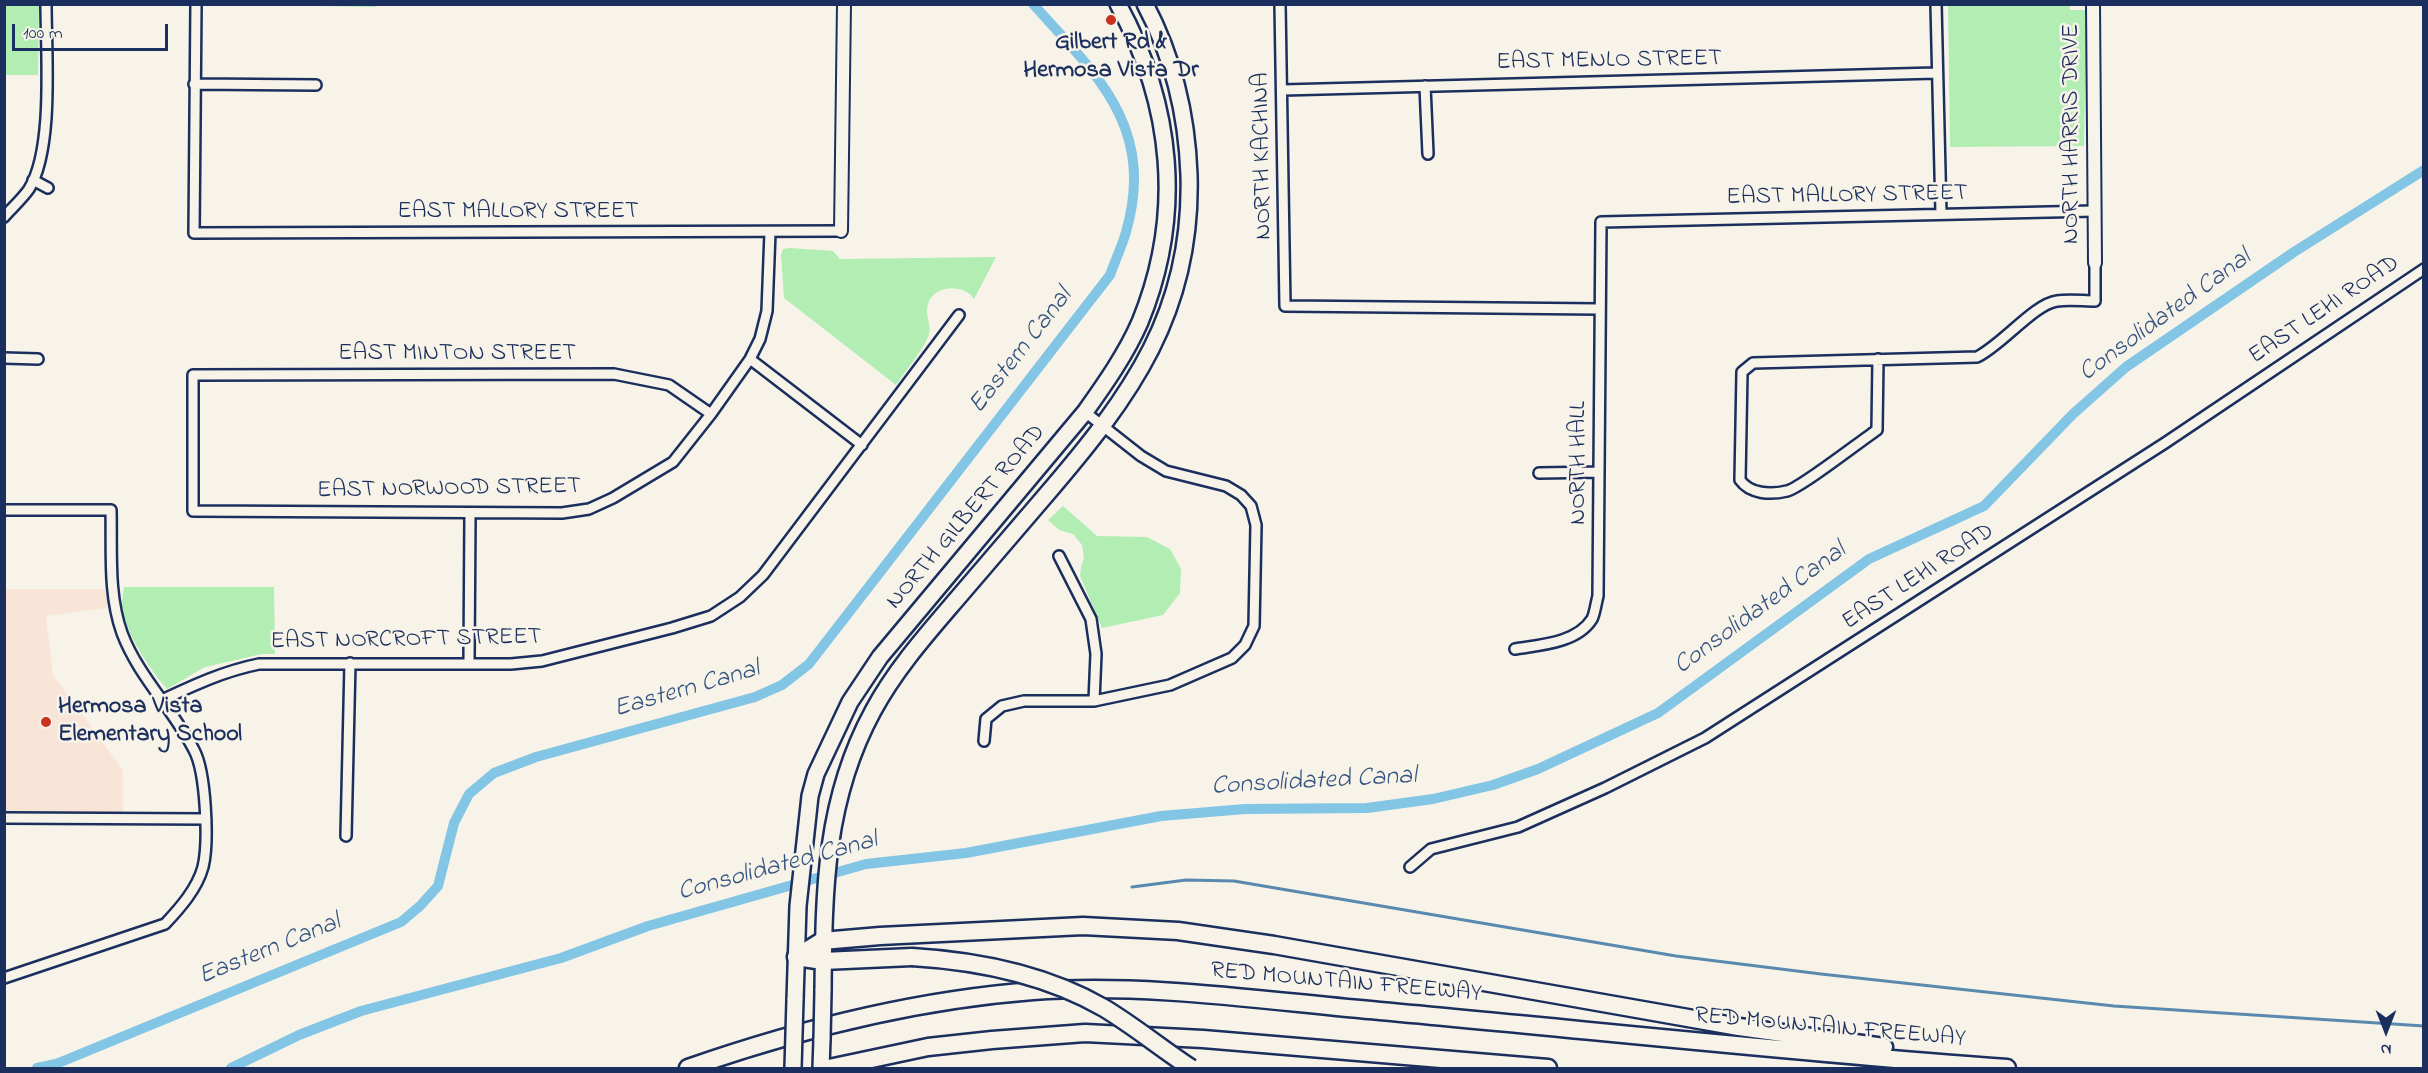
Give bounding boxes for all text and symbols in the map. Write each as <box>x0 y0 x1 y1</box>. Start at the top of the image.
scale bar <box>15 12 171 50</box>
marker: Gilbert Rd & Hermosa Vista Dr <box>1104 13 1118 27</box>
text: 100 m <box>23 21 63 47</box>
street label: NORTH HARRIS DRIVE <box>2059 24 2087 244</box>
place label: Gilbert Rd & Hermosa Vista Dr <box>1023 30 1199 86</box>
street label: EAST MENLO STREET <box>1496 46 1722 78</box>
street label: NORTH KACHINA <box>1248 72 1280 240</box>
street label: EAST MALLORY STREET <box>1726 180 1968 214</box>
street label: EAST MALLORY STREET <box>397 199 639 227</box>
water label: Consolidated Canal <box>2074 244 2258 390</box>
street label: EAST LEHI ROAD <box>2244 250 2406 372</box>
water label: Eastern Canal <box>963 283 1081 421</box>
street label: EAST MINTON STREET <box>338 341 576 369</box>
street label: NORTH HALL <box>1566 401 1594 525</box>
street label: NORTH GILBERT ROAD <box>881 420 1053 616</box>
street label: EAST NORWOOD STREET <box>317 473 581 507</box>
street label: EAST LEHI ROAD <box>1838 518 2000 638</box>
water label: Consolidated Canal <box>1669 537 1853 683</box>
street label: EAST NORCROFT STREET <box>270 624 542 658</box>
water label: Eastern Canal <box>610 655 764 727</box>
place label: Hermosa Vista Elementary School <box>58 694 242 750</box>
marker: Hermosa Vista Elementary School <box>39 715 53 729</box>
water label: Consolidated Canal <box>1211 762 1417 804</box>
water label: Consolidated Canal <box>675 826 881 910</box>
water label: Eastern Canal <box>194 908 346 994</box>
street label: RED MOUNTAIN FREEWAY <box>1209 958 1483 1010</box>
north arrow <box>2356 1001 2416 1061</box>
street label: RED MOUNTAIN FREEWAY <box>1693 1003 1967 1055</box>
text: N <box>2381 1037 2391 1061</box>

